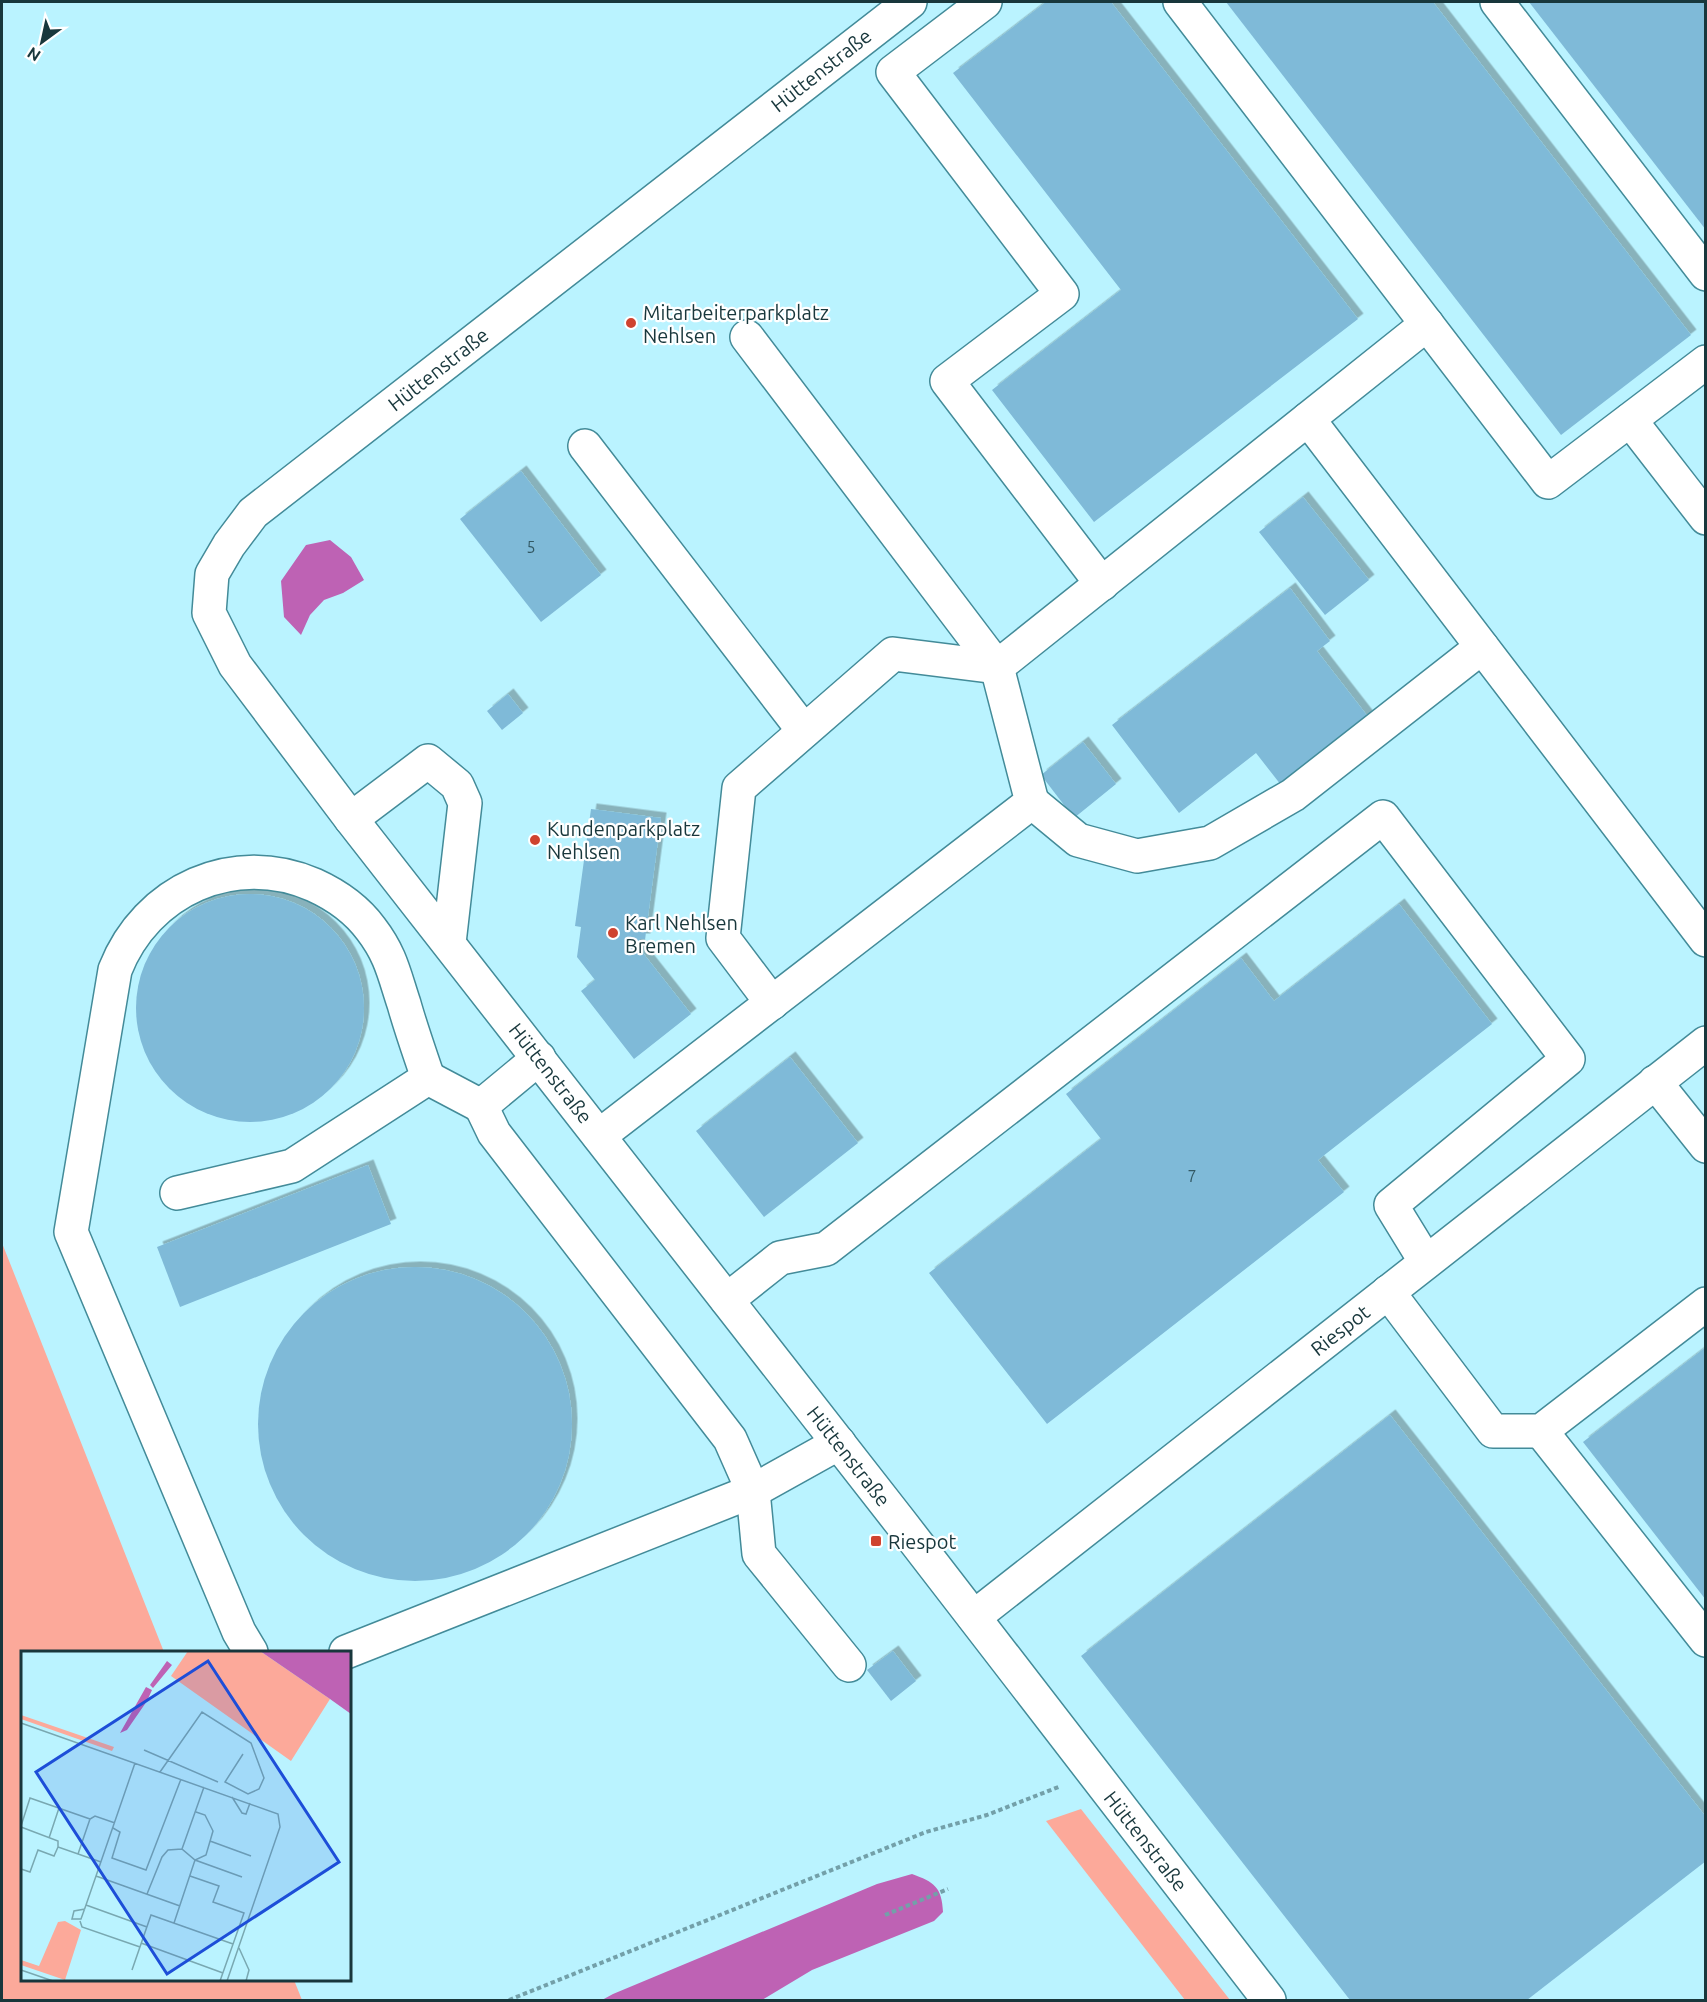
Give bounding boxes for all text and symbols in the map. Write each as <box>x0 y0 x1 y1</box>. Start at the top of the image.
north arrow <box>12 12 72 72</box>
street label: Hüttenstraße <box>766 24 876 116</box>
text: N <box>24 44 44 65</box>
place label: Mitarbeiterparkplatz Nehlsen <box>643 301 829 347</box>
marker: Mitarbeiterparkplatz Nehlsen <box>624 316 638 330</box>
street label: Hüttenstraße <box>383 323 493 415</box>
house number: 5 <box>526 538 536 556</box>
place label: Kundenparkplatz Nehlsen <box>547 817 700 863</box>
marker: Kundenparkplatz Nehlsen <box>528 833 542 847</box>
place label: Karl Nehlsen Bremen <box>625 911 738 957</box>
marker: Karl Nehlsen Bremen <box>606 926 620 940</box>
street label: Hüttenstraße <box>505 1018 597 1128</box>
house number: 7 <box>1187 1167 1197 1185</box>
street label: Riespot <box>1306 1300 1374 1360</box>
street label: Hüttenstraße <box>803 1401 895 1511</box>
place label: Riespot <box>888 1530 956 1553</box>
marker: Riespot <box>869 1534 883 1548</box>
inset map <box>21 1651 351 1981</box>
street label: Hüttenstraße <box>1100 1786 1192 1896</box>

